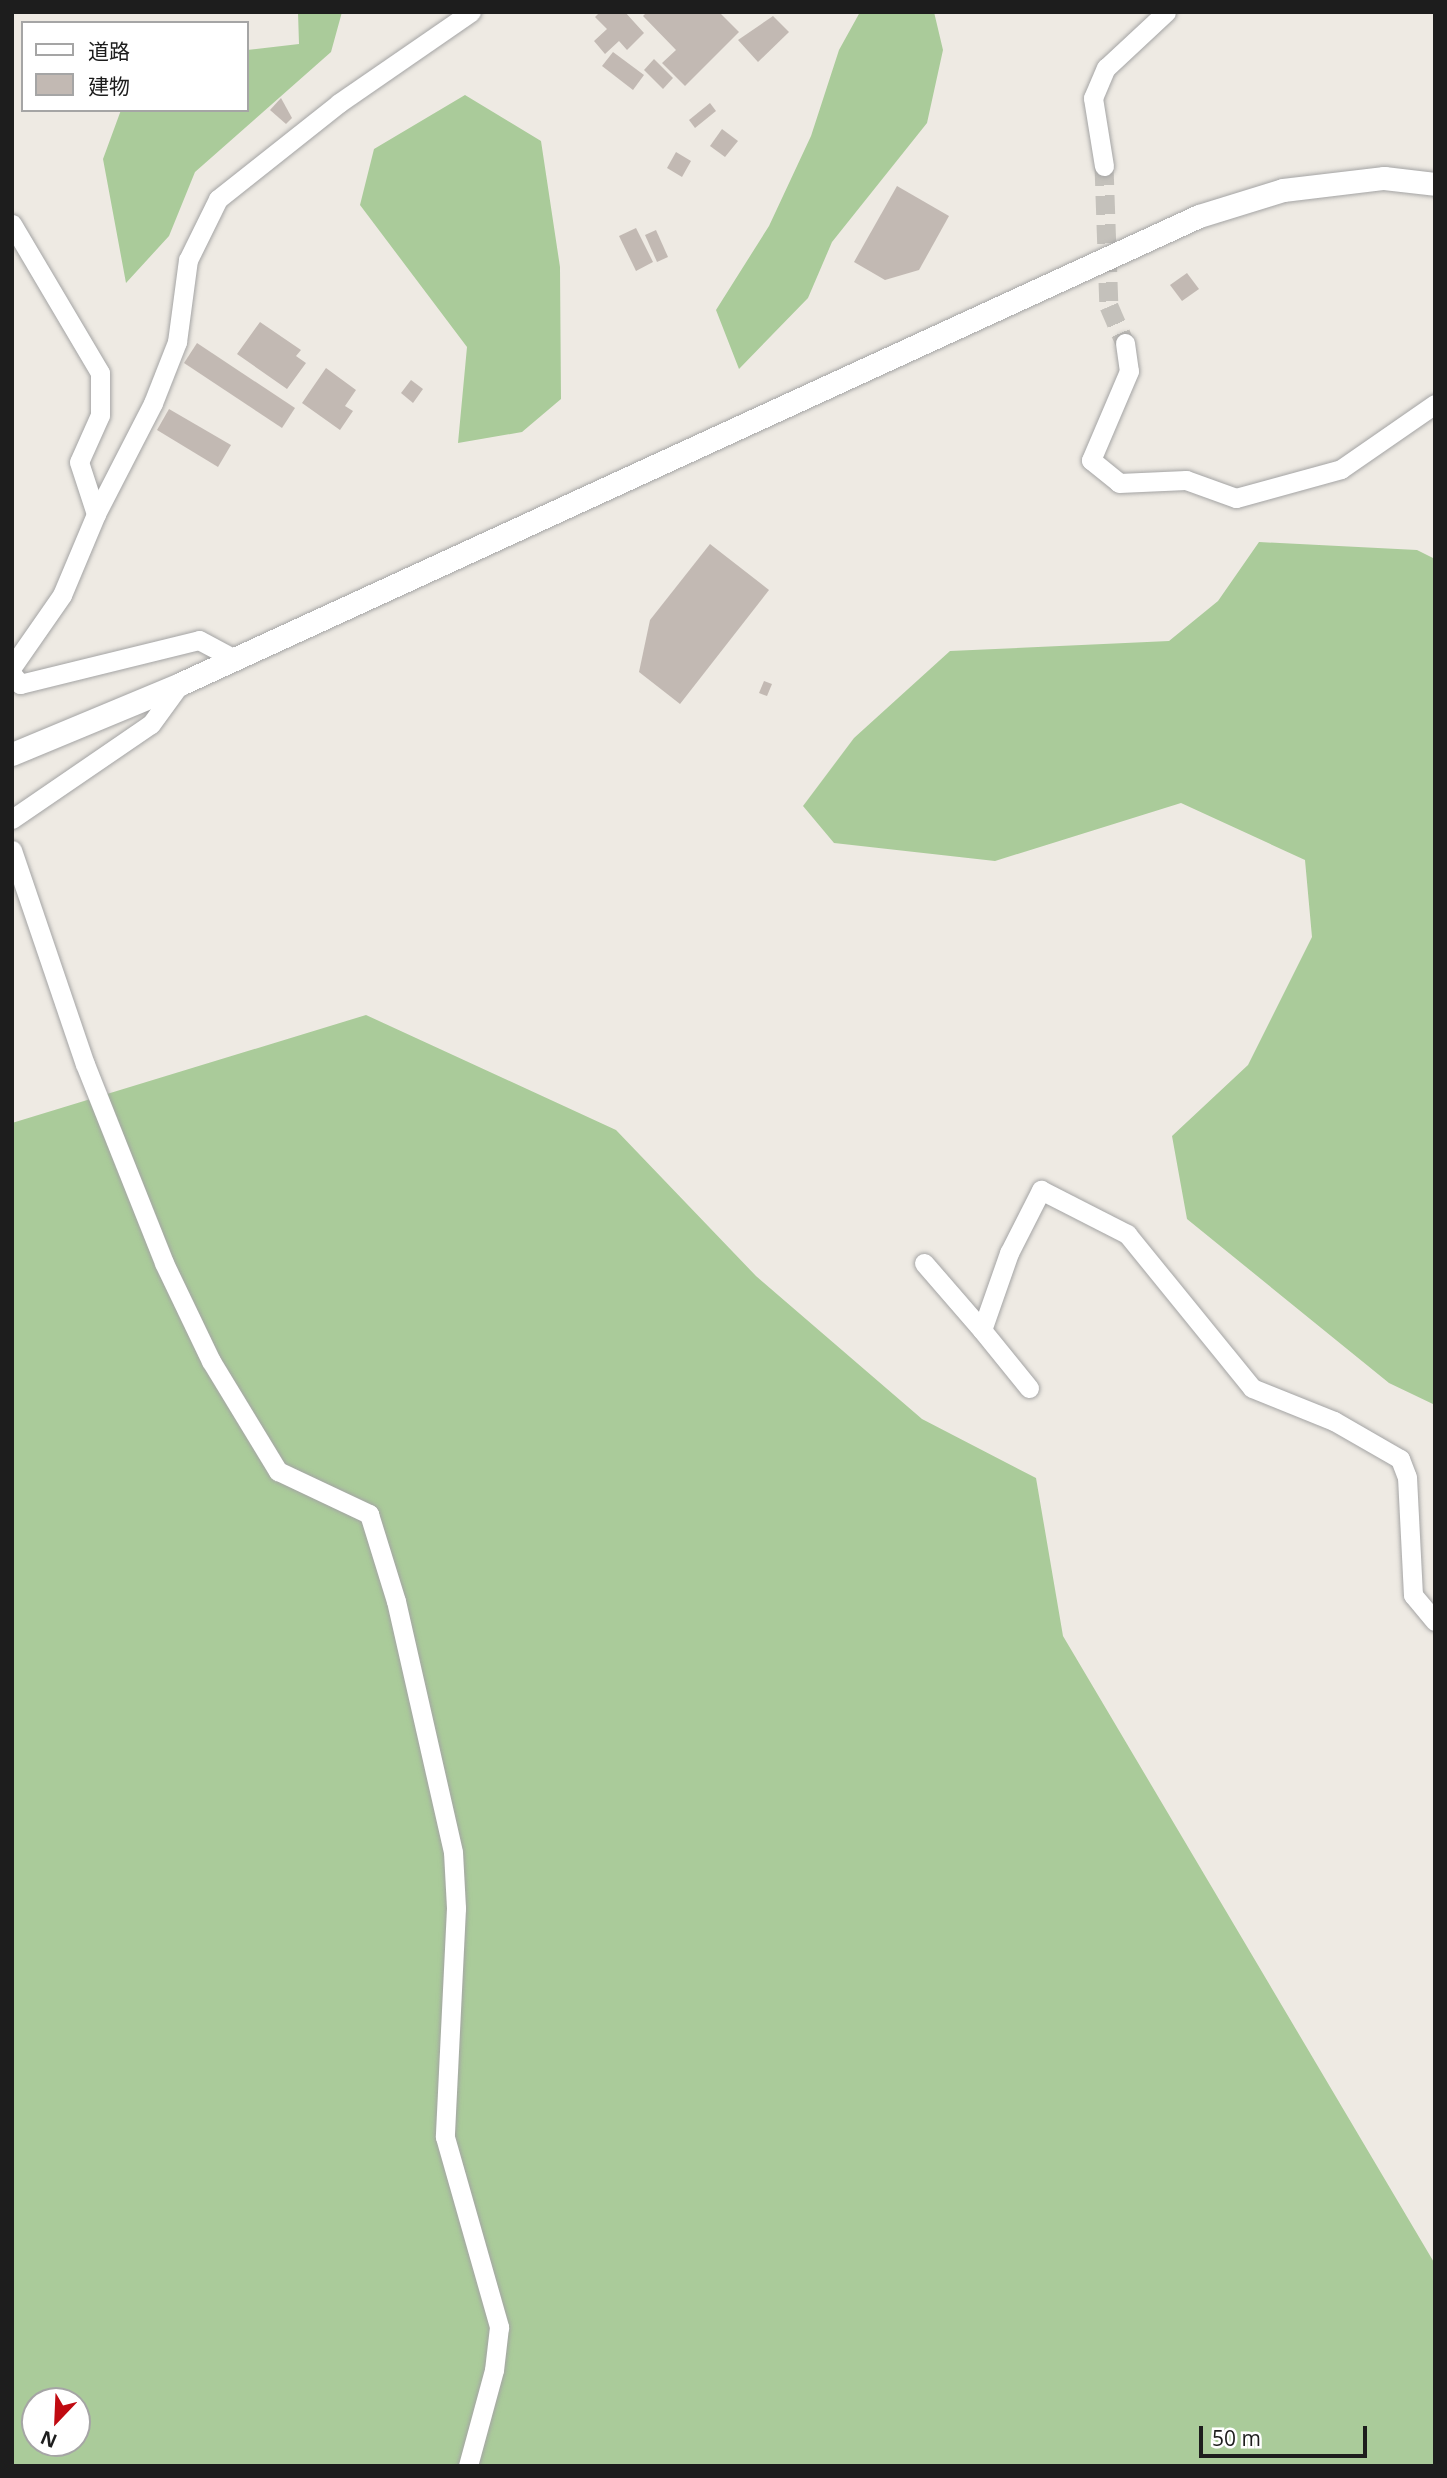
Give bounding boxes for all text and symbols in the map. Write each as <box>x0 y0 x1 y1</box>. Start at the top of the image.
legend <box>21 21 248 112</box>
text: 道路 <box>88 37 130 65</box>
text: 建物 <box>88 72 130 100</box>
north arrow <box>21 2387 91 2457</box>
scale bar <box>1202 2412 1370 2456</box>
text: 50 m <box>1212 2424 1261 2452</box>
text: N <box>36 2425 61 2454</box>

